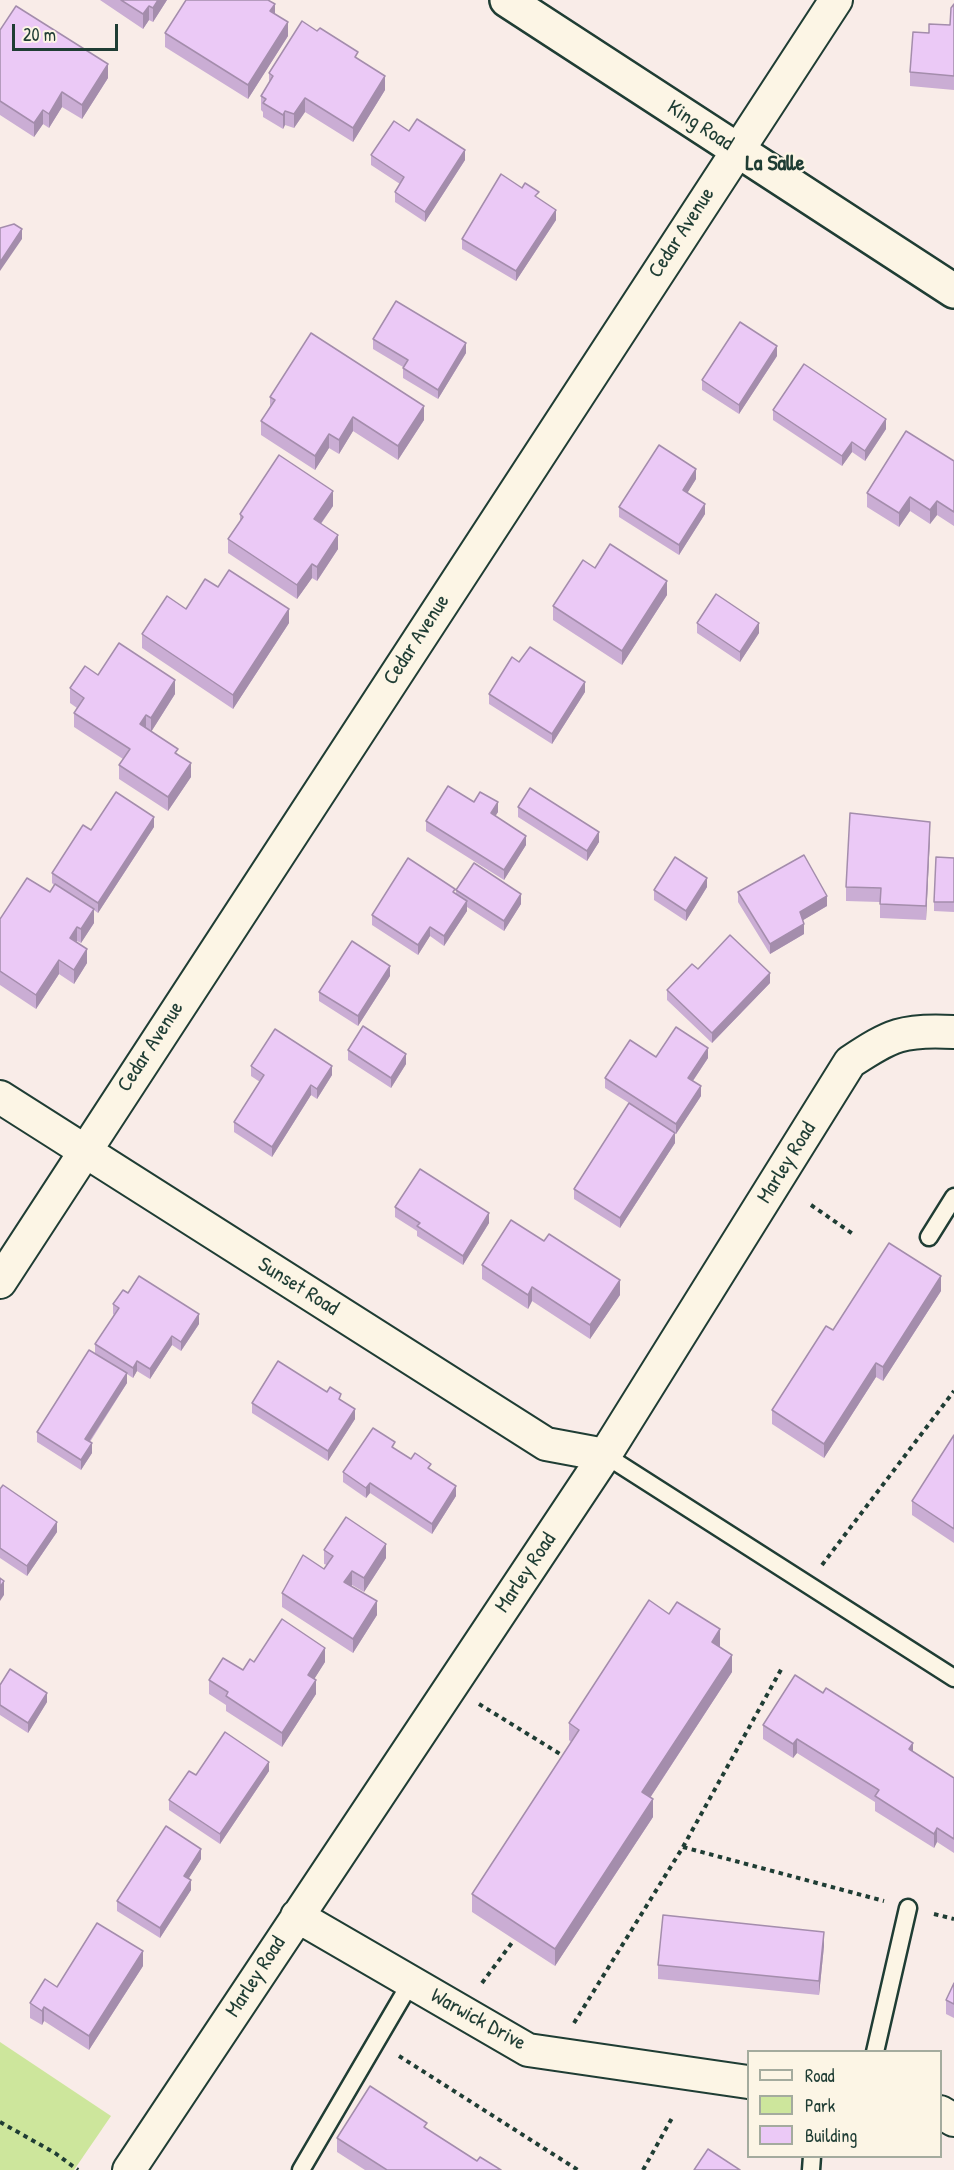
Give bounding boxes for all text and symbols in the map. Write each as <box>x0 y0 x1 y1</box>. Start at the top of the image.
scale bar <box>15 12 122 50</box>
text: 20 m <box>23 22 56 47</box>
street label: King Road <box>662 95 738 157</box>
district label: La Salle <box>746 151 804 177</box>
street label: Cedar Avenue <box>644 183 720 283</box>
street label: Cedar Avenue <box>379 590 455 690</box>
street label: Cedar Avenue <box>113 997 189 1097</box>
street label: Marley Road <box>752 1118 822 1208</box>
street label: Sunset Road <box>253 1252 343 1322</box>
street label: Marley Road <box>490 1528 562 1618</box>
street label: Marley Road <box>221 1932 291 2022</box>
street label: Warwick Drive <box>426 1984 530 2056</box>
legend <box>747 2050 942 2158</box>
text: Road <box>805 2063 835 2088</box>
text: Park <box>805 2093 835 2118</box>
text: Building <box>805 2123 857 2148</box>

